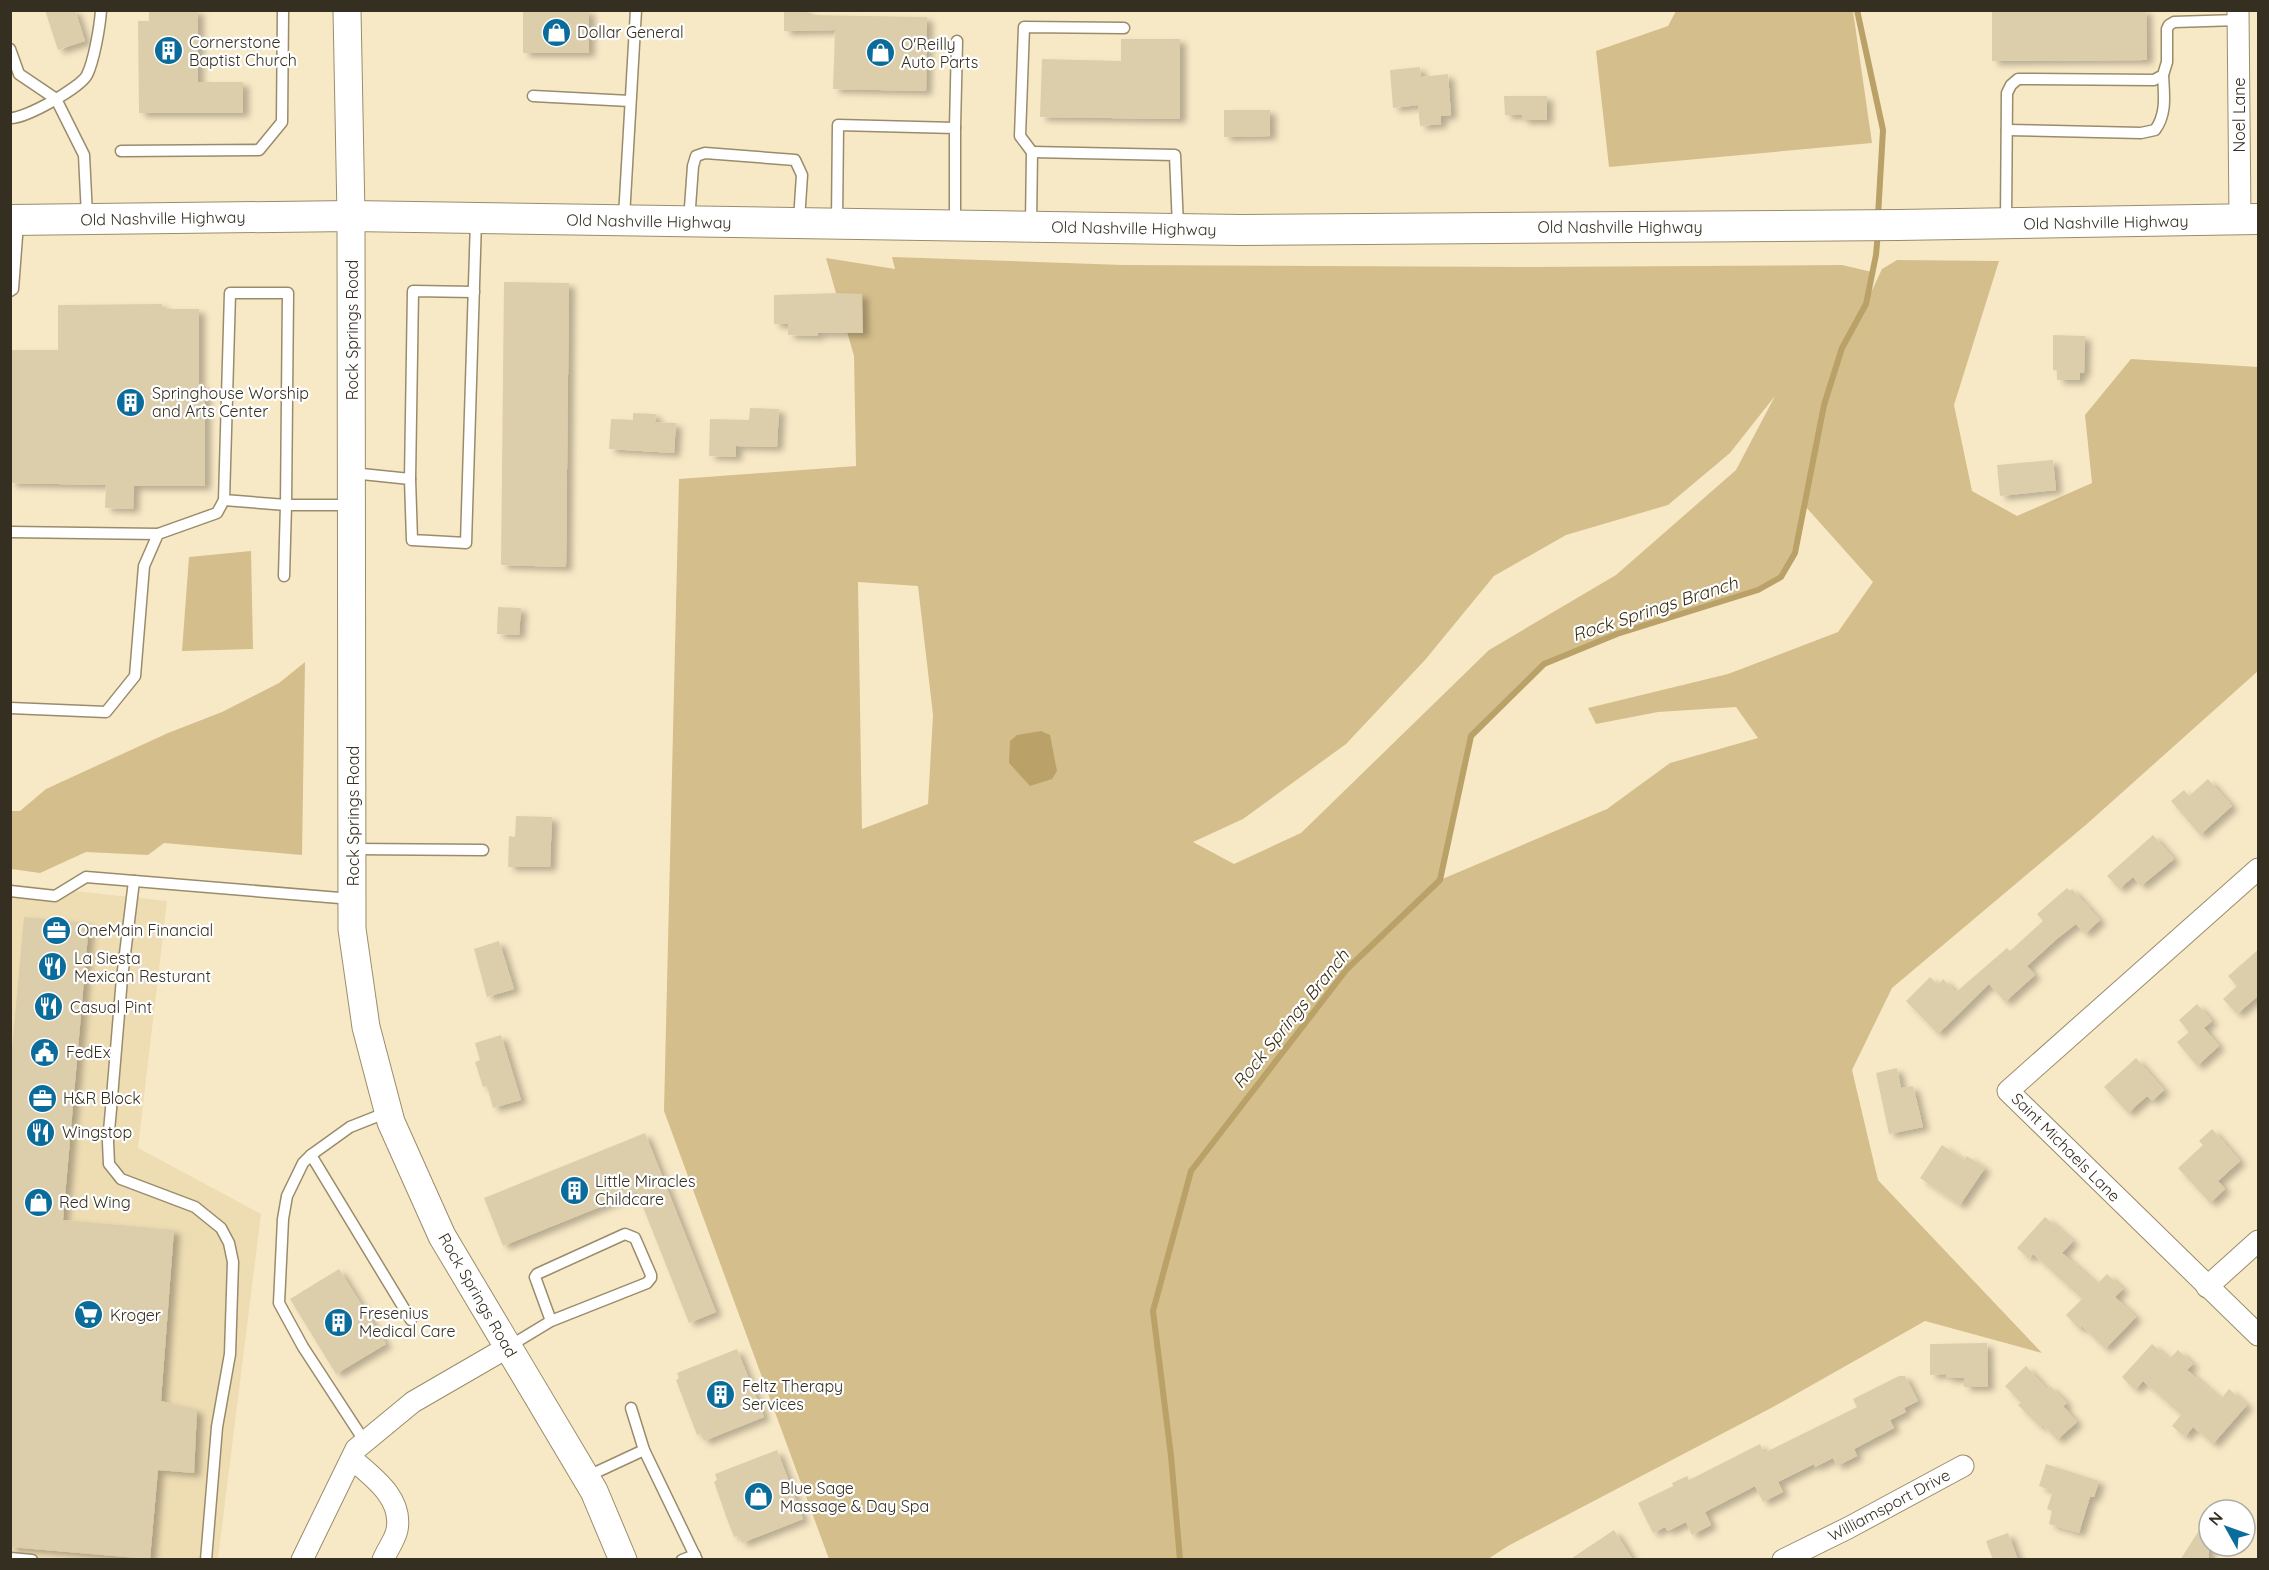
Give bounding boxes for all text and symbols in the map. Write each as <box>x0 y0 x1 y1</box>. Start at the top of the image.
shop icon: Dollar General <box>540 16 572 48</box>
place label: Dollar General <box>577 22 684 42</box>
place label: Cornerstone Baptist Church <box>189 32 297 70</box>
place label: O'Reilly Auto Parts <box>901 34 978 72</box>
building icon: Cornerstone Baptist Church <box>152 35 184 67</box>
shop icon: O'Reilly Auto Parts <box>864 37 896 69</box>
street label: Noel Lane <box>2229 78 2249 152</box>
street label: Old Nashville Highway <box>80 207 246 229</box>
street label: Old Nashville Highway <box>566 210 732 232</box>
street label: Old Nashville Highway <box>2023 211 2189 233</box>
street label: Old Nashville Highway <box>1051 217 1217 239</box>
street label: Old Nashville Highway <box>1537 217 1703 237</box>
street label: Rock Springs Road <box>342 260 362 400</box>
place label: Springhouse Worship and Arts Center <box>152 383 309 421</box>
building icon: Springhouse Worship and Arts Center <box>115 386 147 418</box>
water label: Rock Springs Branch <box>1569 571 1741 646</box>
street label: Rock Springs Road <box>343 746 363 886</box>
office icon: OneMain Financial <box>40 914 72 946</box>
place label: OneMain Financial <box>77 920 213 940</box>
water label: Rock Springs Branch <box>1227 944 1354 1093</box>
place label: La Siesta Mexican Resturant <box>74 948 211 986</box>
restaurant icon: La Siesta Mexican Resturant <box>37 951 69 983</box>
restaurant icon: Casual Pint <box>33 991 65 1023</box>
place label: Casual Pint <box>70 997 152 1017</box>
public building icon: FedEx <box>29 1036 61 1068</box>
place label: FedEx <box>66 1042 111 1062</box>
office icon: H&R Block <box>26 1082 58 1114</box>
place label: H&R Block <box>63 1088 141 1108</box>
street label: Saint Michaels Lane <box>2007 1088 2125 1206</box>
restaurant icon: Wingstop <box>25 1116 57 1148</box>
place label: Wingstop <box>62 1122 132 1142</box>
place label: Little Miracles Childcare <box>595 1171 695 1209</box>
building icon: Little Miracles Childcare <box>558 1174 590 1206</box>
shop icon: Red Wing <box>22 1186 54 1218</box>
place label: Red Wing <box>59 1192 131 1212</box>
street label: Rock Springs Road <box>434 1229 522 1361</box>
supermarket icon: Kroger <box>73 1299 105 1331</box>
place label: Fresenius Medical Care <box>359 1303 455 1341</box>
place label: Kroger <box>110 1305 161 1325</box>
building icon: Fresenius Medical Care <box>322 1306 354 1338</box>
place label: Feltz Therapy Services <box>742 1376 843 1414</box>
building icon: Feltz Therapy Services <box>705 1379 737 1411</box>
street label: Williamsport Drive <box>1825 1464 1953 1546</box>
place label: Blue Sage Massage & Day Spa <box>780 1478 929 1516</box>
shop icon: Blue Sage Massage & Day Spa <box>743 1481 775 1513</box>
north arrow <box>2197 1498 2257 1558</box>
text: N <box>2204 1507 2227 1529</box>

